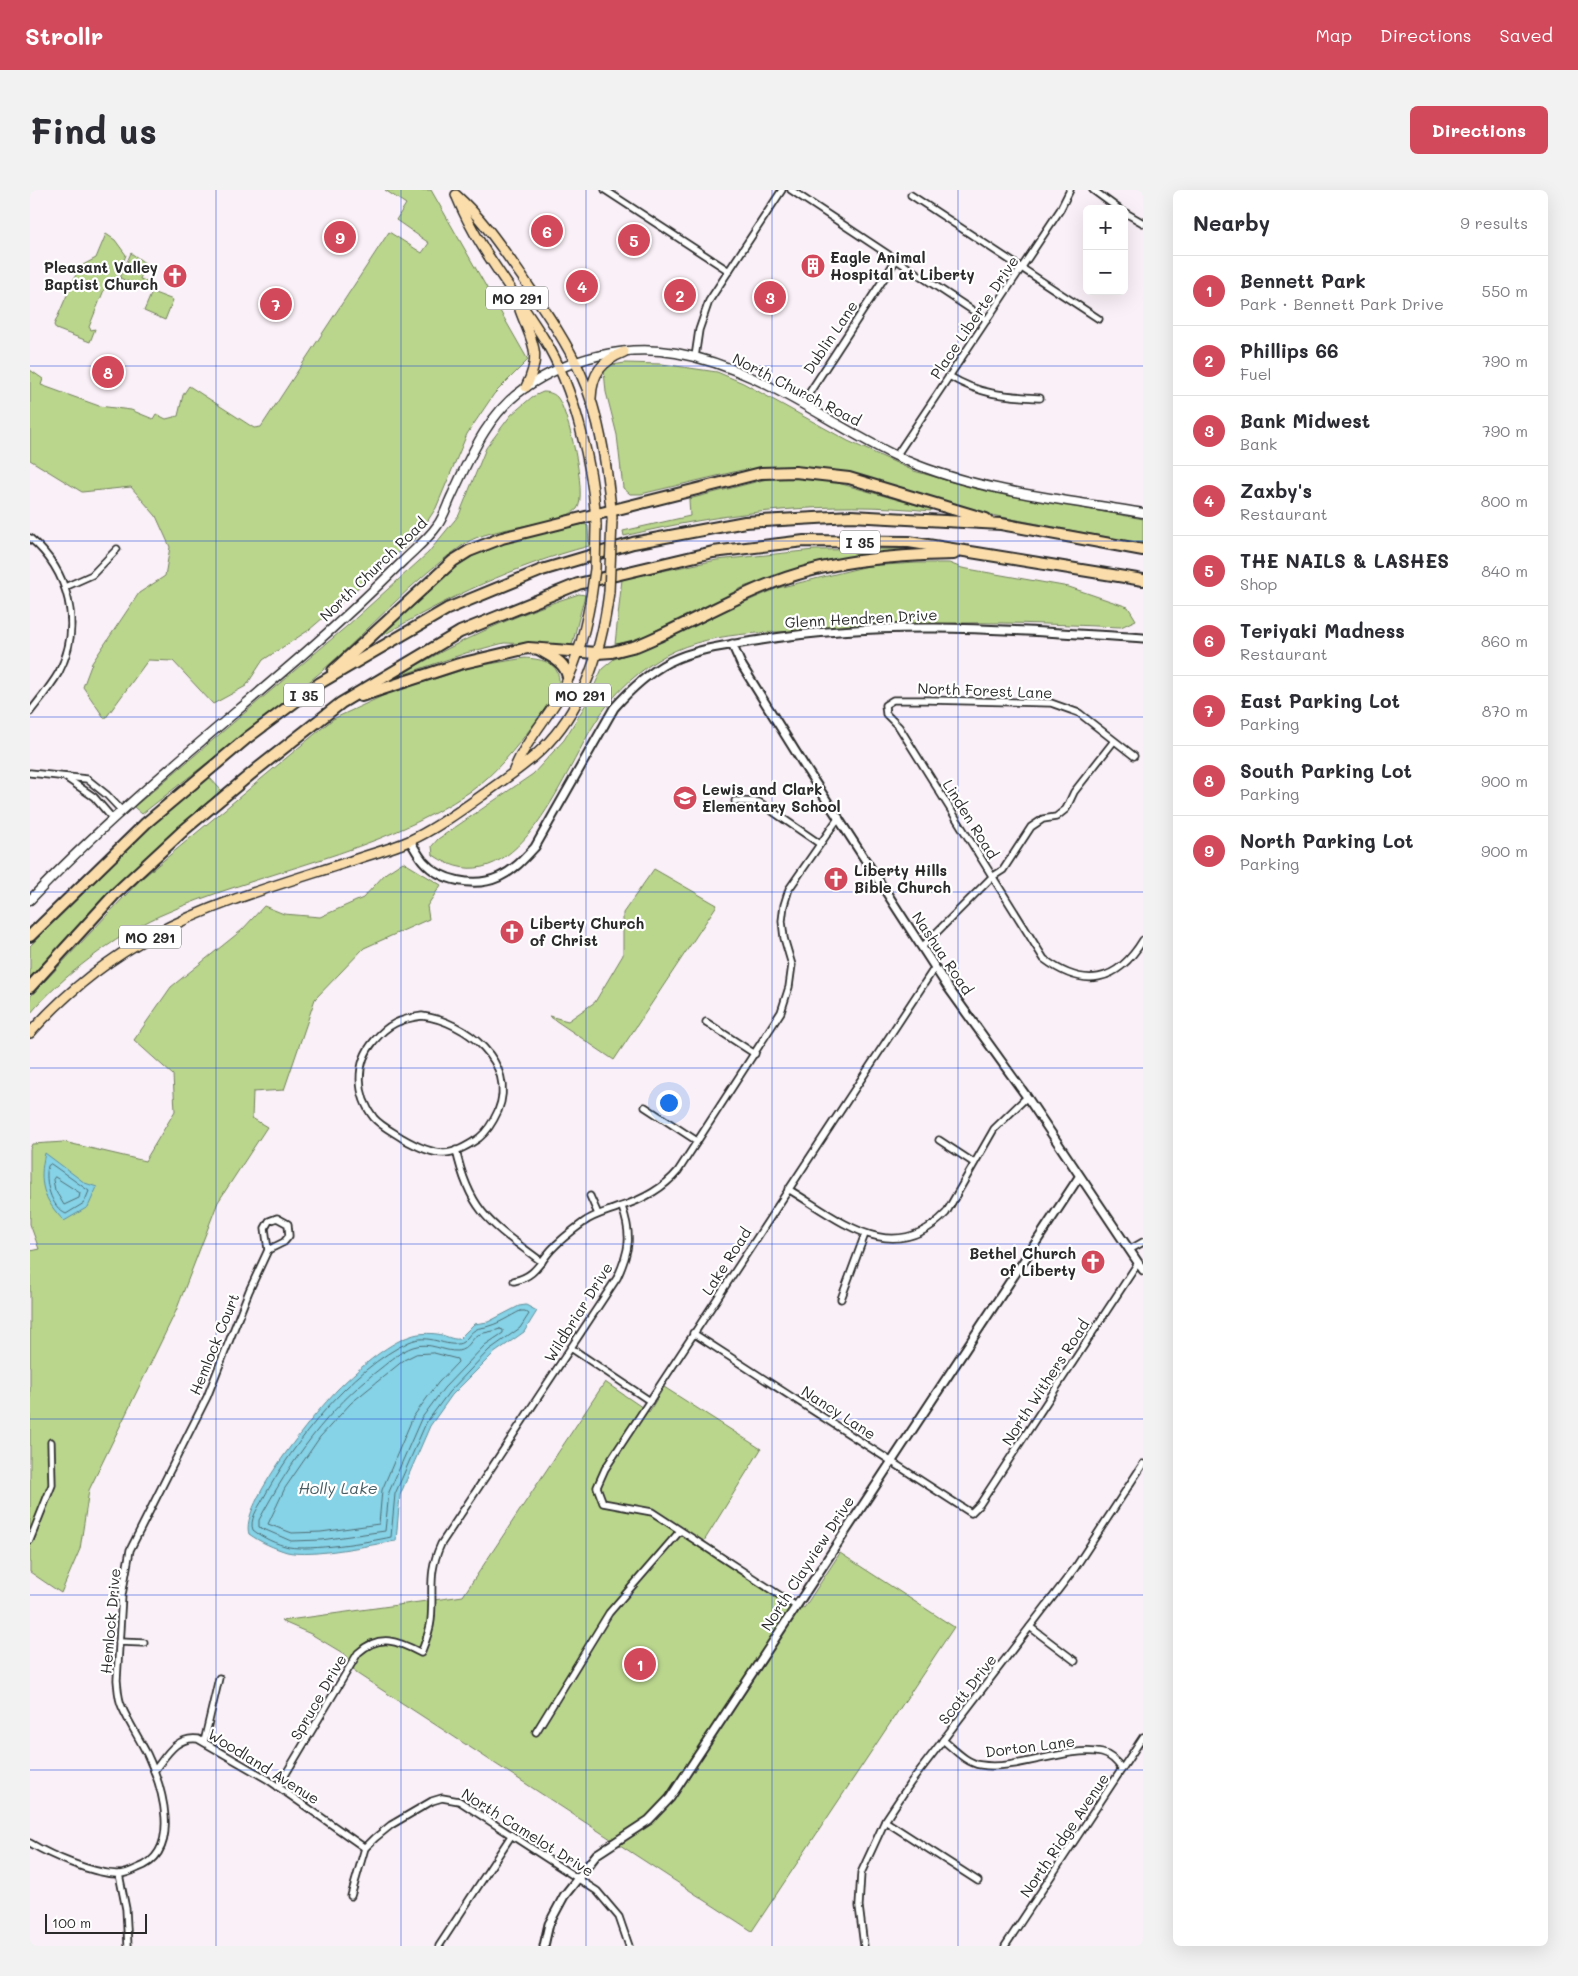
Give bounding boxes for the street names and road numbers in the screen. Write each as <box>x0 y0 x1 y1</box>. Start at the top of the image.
street label: Place Liberte Drive <box>925 252 1023 382</box>
road number: MO 291 <box>486 286 548 310</box>
street label: Dublin Lane <box>798 296 862 378</box>
street label: North Church Road <box>729 348 865 430</box>
street label: North Church Road <box>315 513 431 625</box>
road number: I 35 <box>840 531 880 554</box>
street label: Glenn Hendren Drive <box>784 604 938 632</box>
street label: North Forest Lane <box>917 678 1053 702</box>
road number: I 35 <box>284 684 324 706</box>
road number: MO 291 <box>549 684 611 706</box>
street label: Linden Road <box>939 776 1003 862</box>
street label: Nashua Road <box>908 908 978 998</box>
road number: MO 291 <box>119 926 181 949</box>
street label: Lake Road <box>697 1223 755 1299</box>
street label: Wildbriar Drive <box>539 1258 617 1366</box>
street label: Hemlock Court <box>184 1290 244 1398</box>
street label: North Withers Road <box>997 1315 1093 1449</box>
street label: Nancy Lane <box>798 1380 880 1444</box>
street label: North Clayview Drive <box>756 1492 858 1634</box>
street label: Hemlock Drive <box>95 1567 125 1675</box>
street label: Spruce Drive <box>285 1650 351 1744</box>
street label: Scott Drive <box>933 1650 1001 1728</box>
street label: Woodland Avenue <box>204 1724 324 1808</box>
street label: Dorton Lane <box>984 1731 1076 1761</box>
street label: North Ridge Avenue <box>1015 1769 1113 1901</box>
street label: North Camelot Drive <box>458 1783 598 1881</box>

